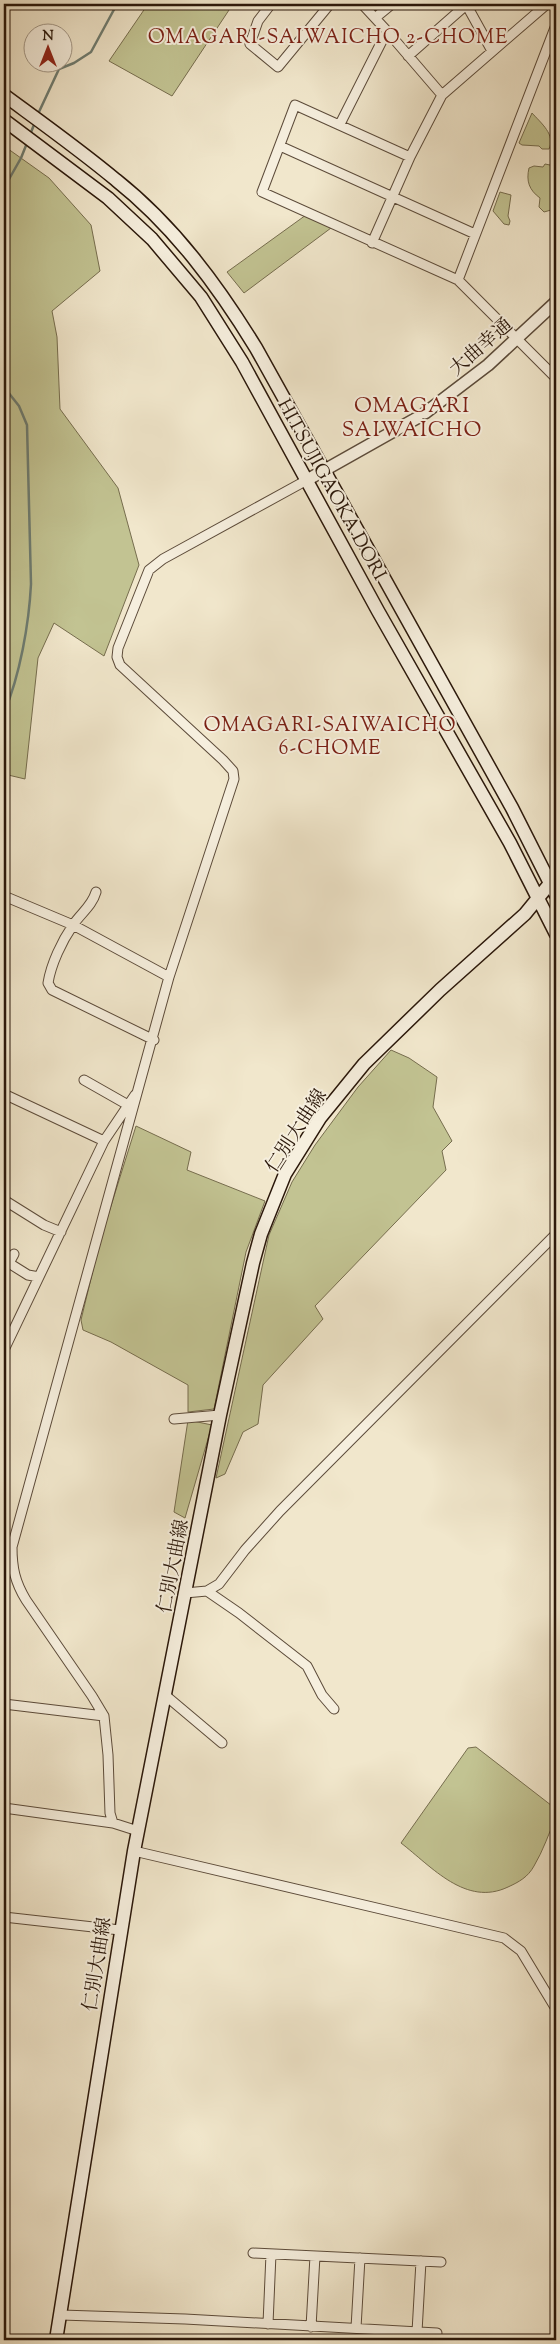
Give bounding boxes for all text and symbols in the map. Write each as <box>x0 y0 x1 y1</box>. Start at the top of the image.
north arrow <box>22 22 72 72</box>
district label: OMAGARI-SAIWAICHO 2-CHOME <box>148 24 508 53</box>
text: N <box>42 27 54 47</box>
street label: 大曲幸通 <box>444 313 519 383</box>
district label: OMAGARI SAIWAICHO <box>342 392 482 446</box>
street label: HITSUJIGAOKA DORI <box>270 395 392 586</box>
district label: OMAGARI-SAIWAICHO 6-CHOME <box>203 712 457 764</box>
street label: 仁別大曲線 <box>260 1084 334 1179</box>
street label: 仁別大曲線 <box>152 1517 197 1616</box>
street label: 仁別大曲線 <box>78 1915 119 2013</box>

